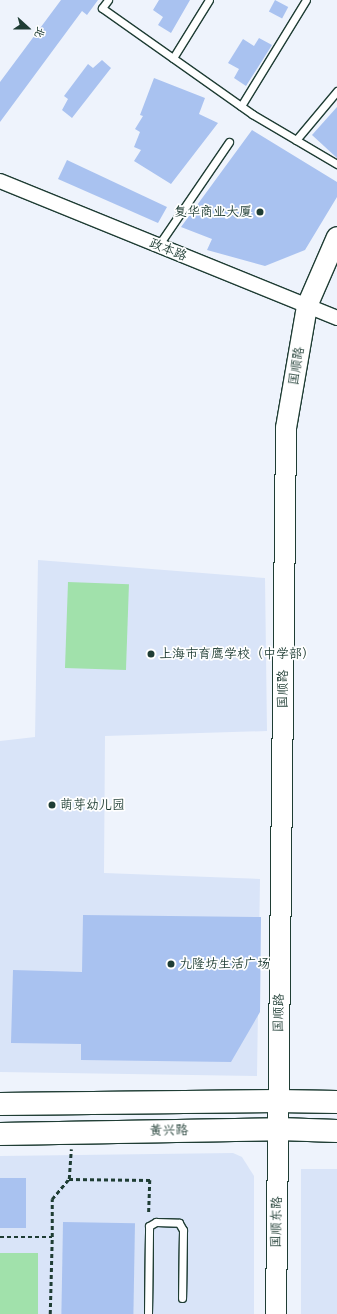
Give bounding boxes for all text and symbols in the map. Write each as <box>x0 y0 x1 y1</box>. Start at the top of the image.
north arrow <box>8 8 48 48</box>
text: 北 <box>32 25 48 40</box>
place label: 复华商业大厦 <box>174 204 252 220</box>
marker: 复华商业大厦 <box>255 207 265 217</box>
street label: 政本路 <box>147 235 189 265</box>
street label: 国顺路 <box>286 346 308 386</box>
place label: 上海市育鹰学校（中学部） <box>159 646 315 662</box>
marker: 上海市育鹰学校（中学部） <box>146 649 156 659</box>
street label: 国顺路 <box>275 670 291 708</box>
place label: 萌芽幼儿园 <box>60 797 125 813</box>
marker: 萌芽幼儿园 <box>47 800 57 810</box>
place label: 九隆坊生活广场 <box>179 956 270 972</box>
marker: 九隆坊生活广场 <box>166 959 176 969</box>
street label: 国顺路 <box>271 993 287 1033</box>
street label: 黄兴路 <box>149 1123 189 1139</box>
street label: 国顺东路 <box>269 1196 285 1248</box>

